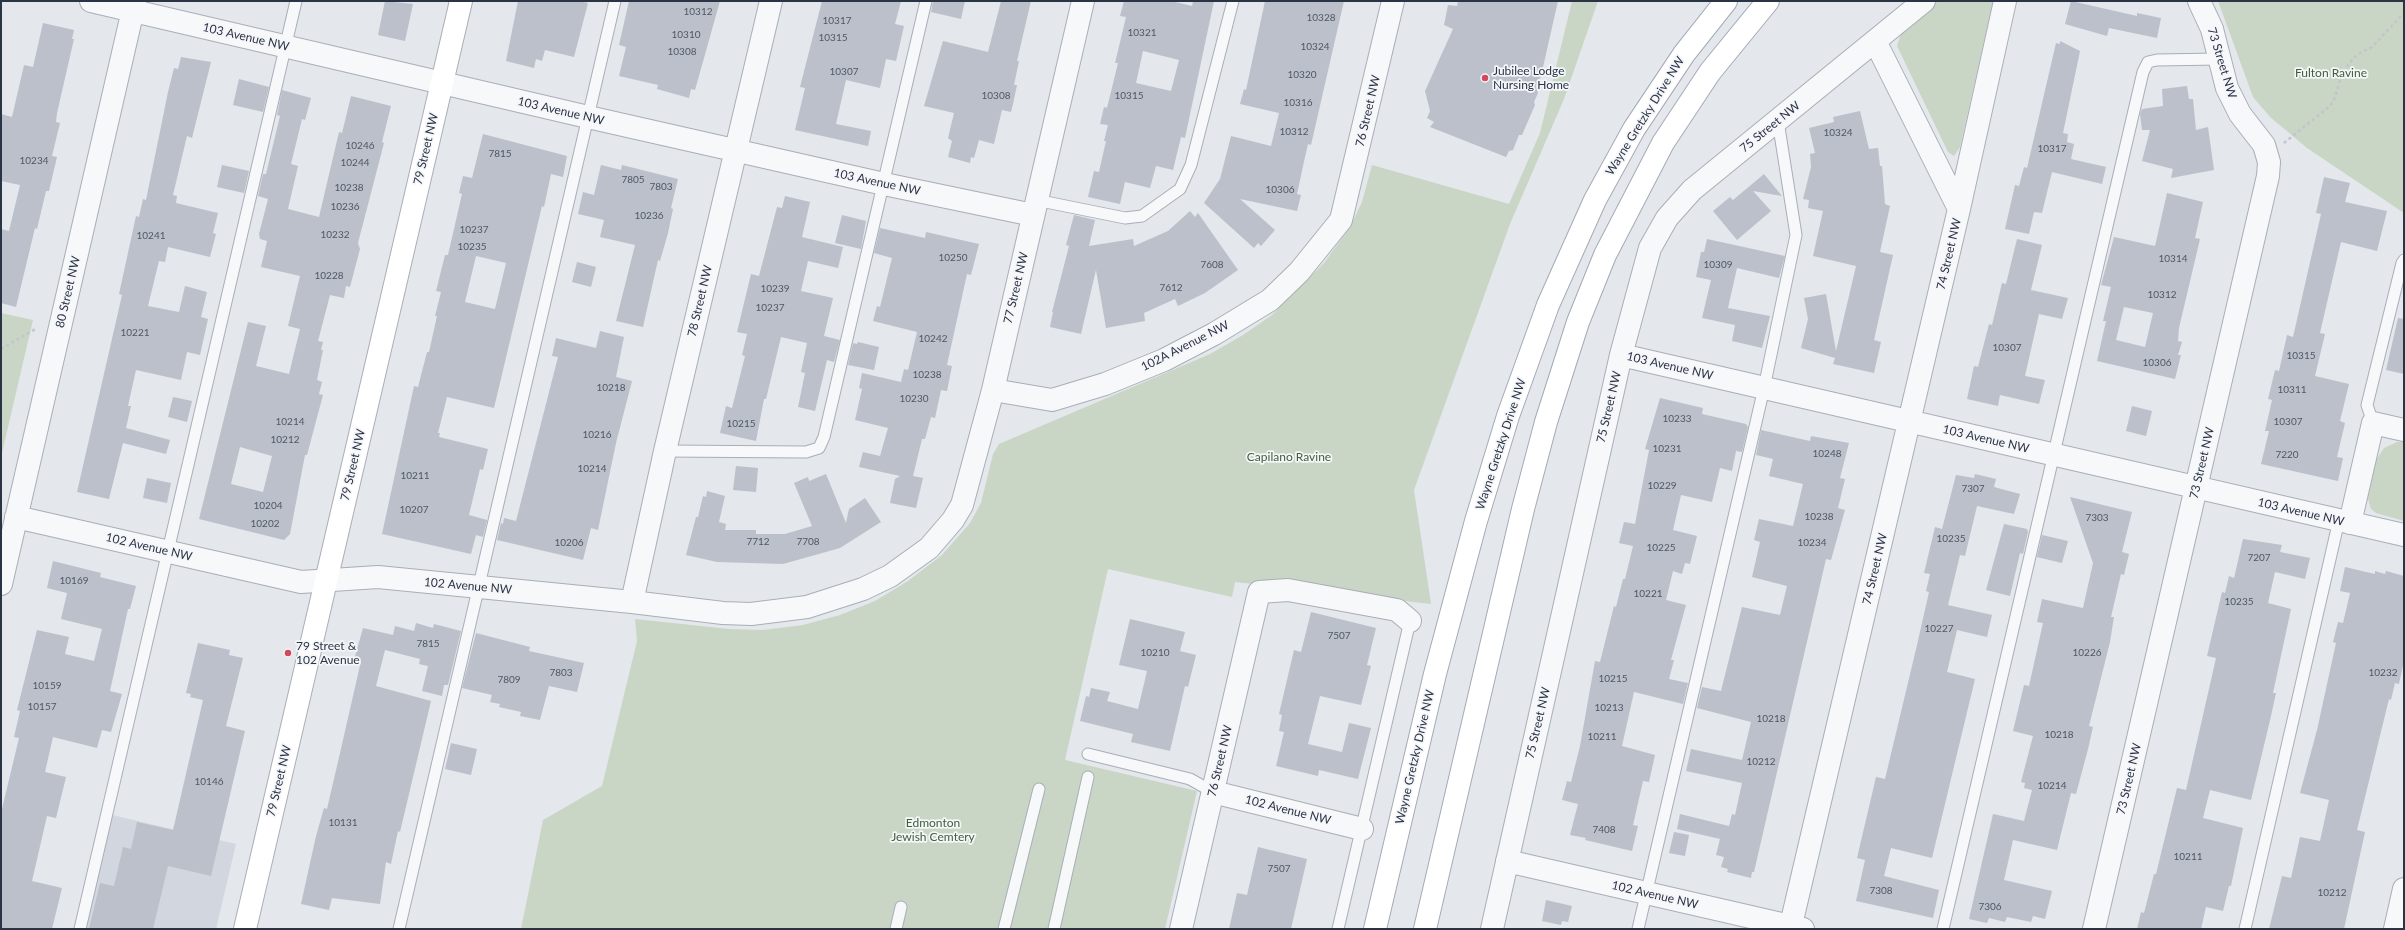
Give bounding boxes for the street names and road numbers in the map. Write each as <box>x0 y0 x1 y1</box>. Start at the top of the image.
street label: 103 Avenue NW <box>201 20 291 54</box>
street label: 73 Street NW <box>2204 26 2240 100</box>
street label: Wayne Gretzky Drive NW <box>1603 54 1687 178</box>
street label: 76 Street NW <box>1353 74 1383 148</box>
street label: 103 Avenue NW <box>516 94 606 128</box>
street label: 75 Street NW <box>1737 98 1803 156</box>
street label: 79 Street NW <box>411 112 441 186</box>
street label: 103 Avenue NW <box>832 166 922 198</box>
street label: 74 Street NW <box>1934 217 1964 291</box>
street label: 77 Street NW <box>1001 251 1031 325</box>
street label: 80 Street NW <box>53 255 83 329</box>
street label: 78 Street NW <box>685 264 715 338</box>
street label: 102A Avenue NW <box>1139 318 1231 374</box>
street label: 103 Avenue NW <box>1625 349 1715 383</box>
street label: 75 Street NW <box>1594 370 1624 444</box>
street label: Wayne Gretzky Drive NW <box>1473 376 1529 512</box>
street label: 103 Avenue NW <box>1941 422 2031 456</box>
street label: 73 Street NW <box>2187 426 2217 500</box>
street label: 79 Street NW <box>338 428 368 502</box>
street label: 103 Avenue NW <box>2256 495 2346 529</box>
street label: 102 Avenue NW <box>104 530 194 564</box>
street label: 74 Street NW <box>1860 532 1890 606</box>
street label: 102 Avenue NW <box>423 575 513 597</box>
street label: 75 Street NW <box>1523 686 1553 760</box>
street label: Wayne Gretzky Drive NW <box>1393 688 1437 826</box>
street label: 76 Street NW <box>1205 724 1235 798</box>
street label: 73 Street NW <box>2114 742 2144 816</box>
street label: 79 Street NW <box>264 744 294 818</box>
street label: 102 Avenue NW <box>1243 792 1333 828</box>
street label: 102 Avenue NW <box>1610 878 1700 912</box>

